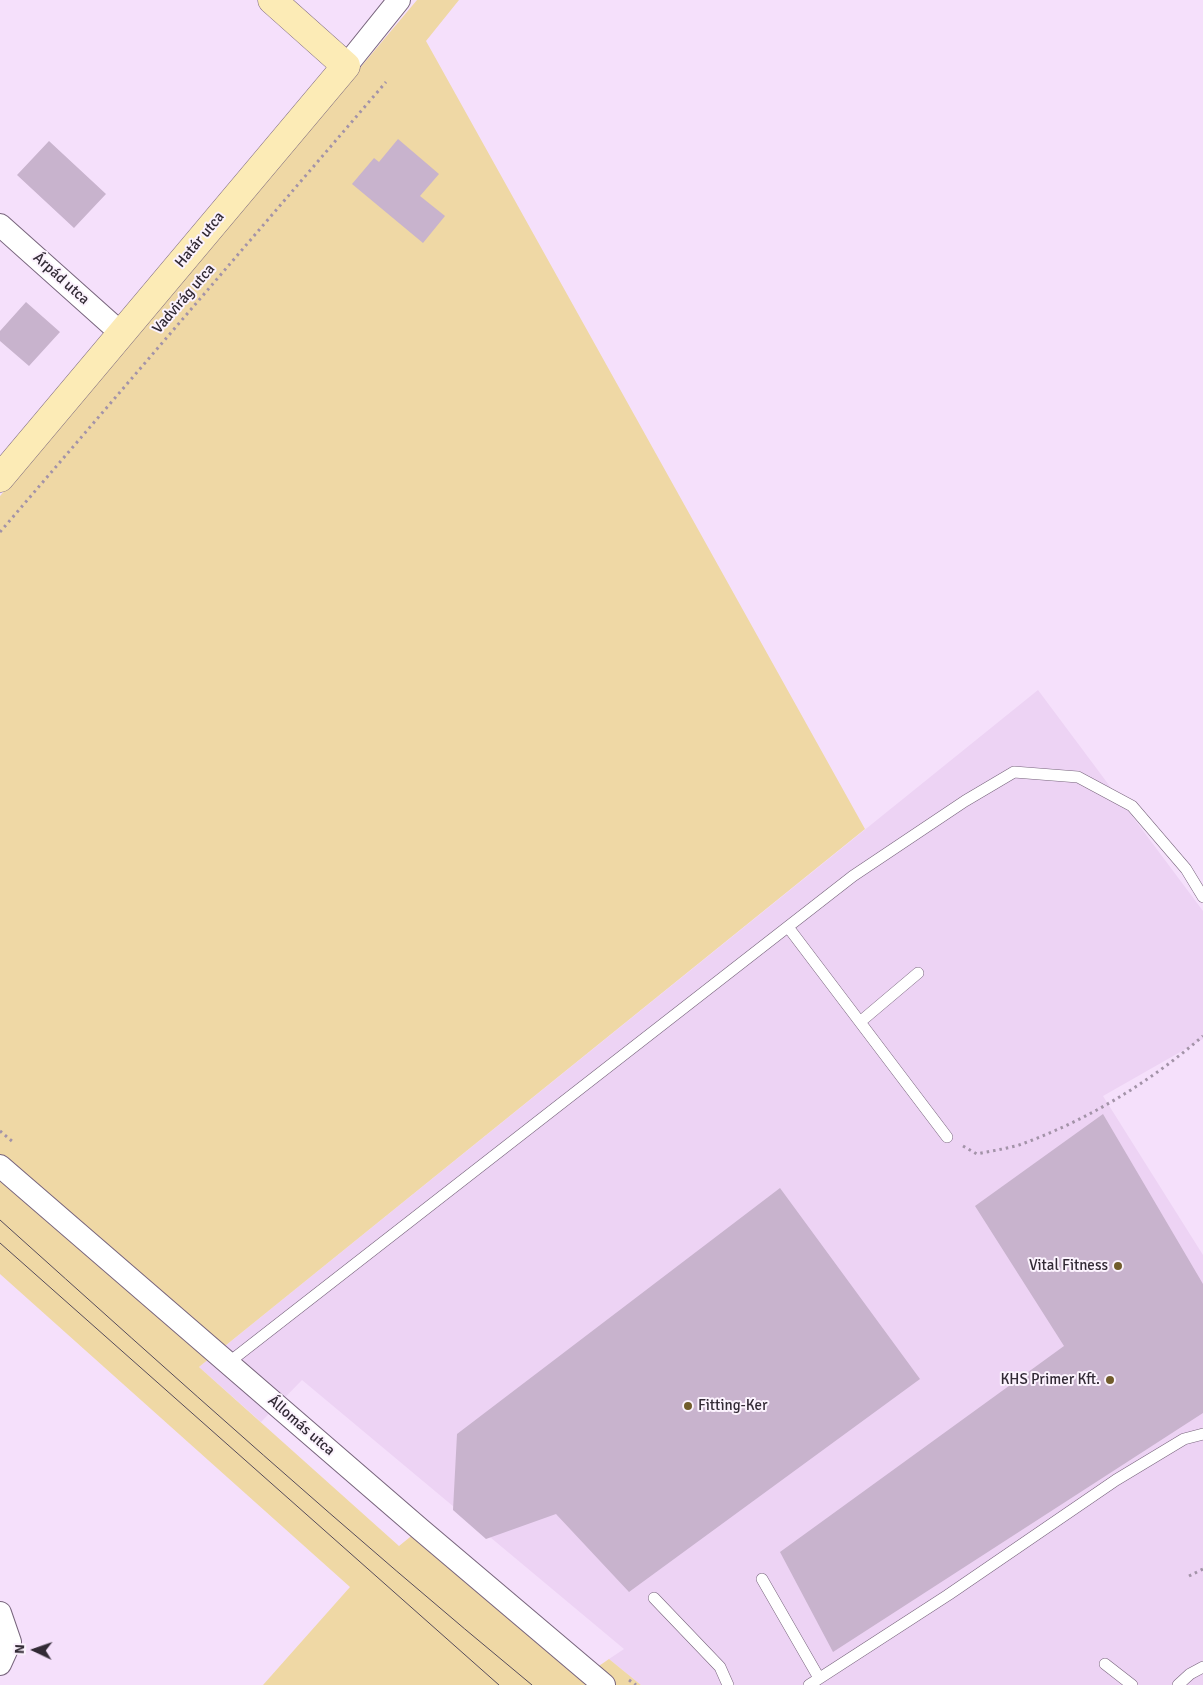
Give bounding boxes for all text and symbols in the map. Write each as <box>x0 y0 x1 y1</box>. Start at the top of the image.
street label: Határ utca <box>171 208 229 272</box>
street label: Árpád utca <box>29 249 93 309</box>
street label: Vadvirág utca <box>149 260 219 338</box>
place label: Vital Fitness <box>1029 1257 1108 1275</box>
marker: Vital Fitness <box>1112 1260 1124 1272</box>
place label: KHS Primer Kft. <box>1000 1371 1100 1389</box>
marker: KHS Primer Kft. <box>1104 1374 1116 1386</box>
street label: Állomás utca <box>264 1392 338 1460</box>
place label: Fitting-Ker <box>698 1397 768 1415</box>
marker: Fitting-Ker <box>682 1400 694 1412</box>
north arrow <box>10 1625 60 1675</box>
text: N <box>11 1644 28 1655</box>

